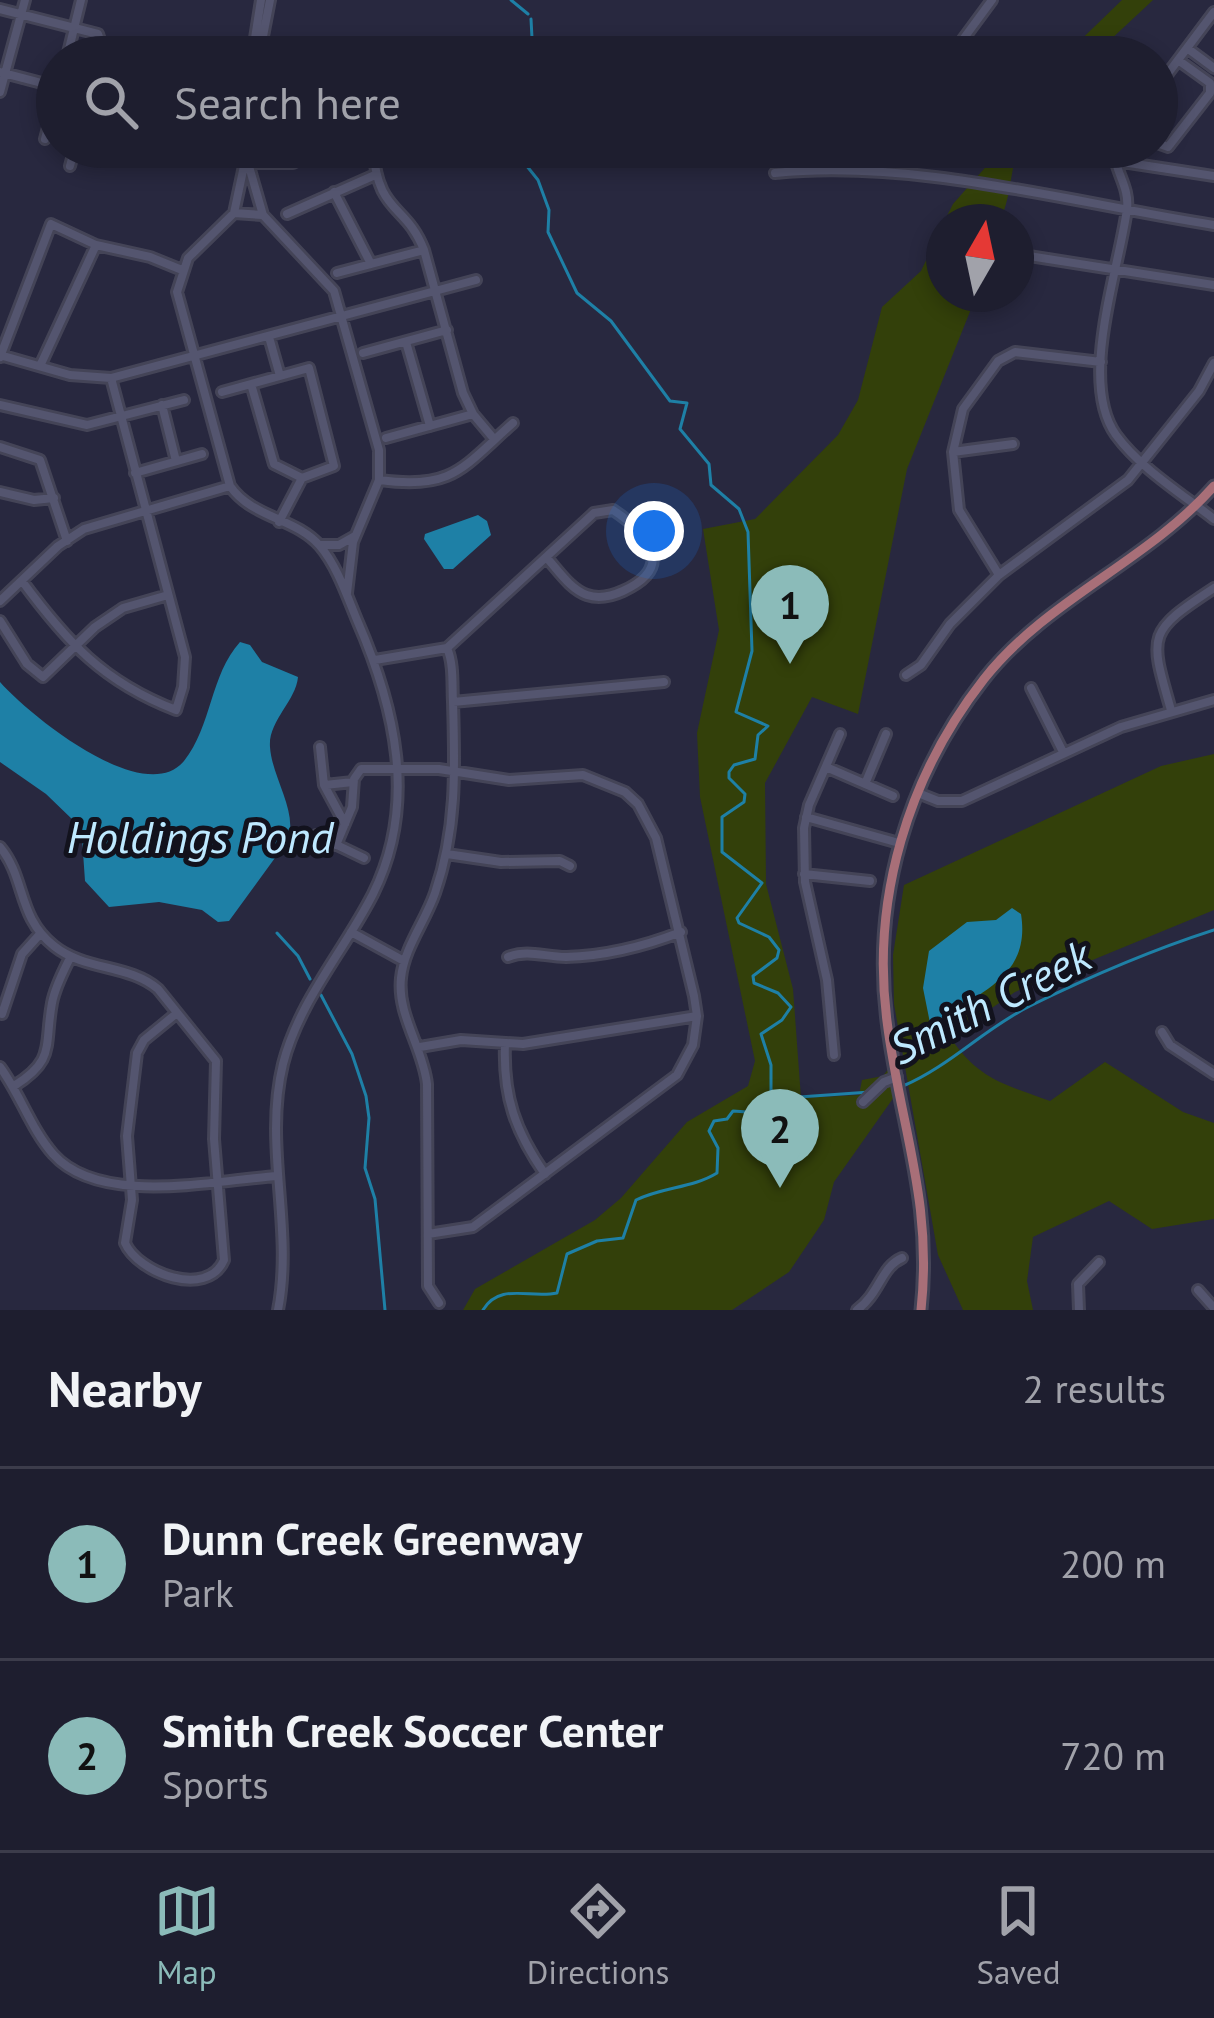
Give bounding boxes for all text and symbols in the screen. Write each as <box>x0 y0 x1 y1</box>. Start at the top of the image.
search box <box>36 36 1178 168</box>
icon: search <box>78 69 144 135</box>
text: Search here <box>174 73 401 131</box>
north arrow <box>926 204 1034 312</box>
your location <box>624 501 684 561</box>
pin: 1 <box>751 565 829 664</box>
water label: Holdings Pond <box>67 807 334 865</box>
water label: Smith Creek <box>879 925 1102 1077</box>
pin: 2 <box>741 1089 819 1188</box>
text: Nearby <box>48 1355 202 1421</box>
text: 2 results <box>1023 1363 1166 1414</box>
text: Dunn Creek Greenway <box>162 1509 582 1567</box>
text: 1 <box>76 1538 98 1589</box>
text: 200 m <box>1060 1538 1166 1589</box>
text: Park <box>162 1567 234 1618</box>
text: Smith Creek Soccer Center <box>162 1701 663 1759</box>
text: 2 <box>76 1730 98 1781</box>
text: 720 m <box>1060 1730 1166 1781</box>
text: Sports <box>162 1759 269 1810</box>
tab: Map <box>154 1878 220 1993</box>
tab: Directions <box>527 1878 669 1993</box>
tab: Saved <box>976 1878 1060 1993</box>

